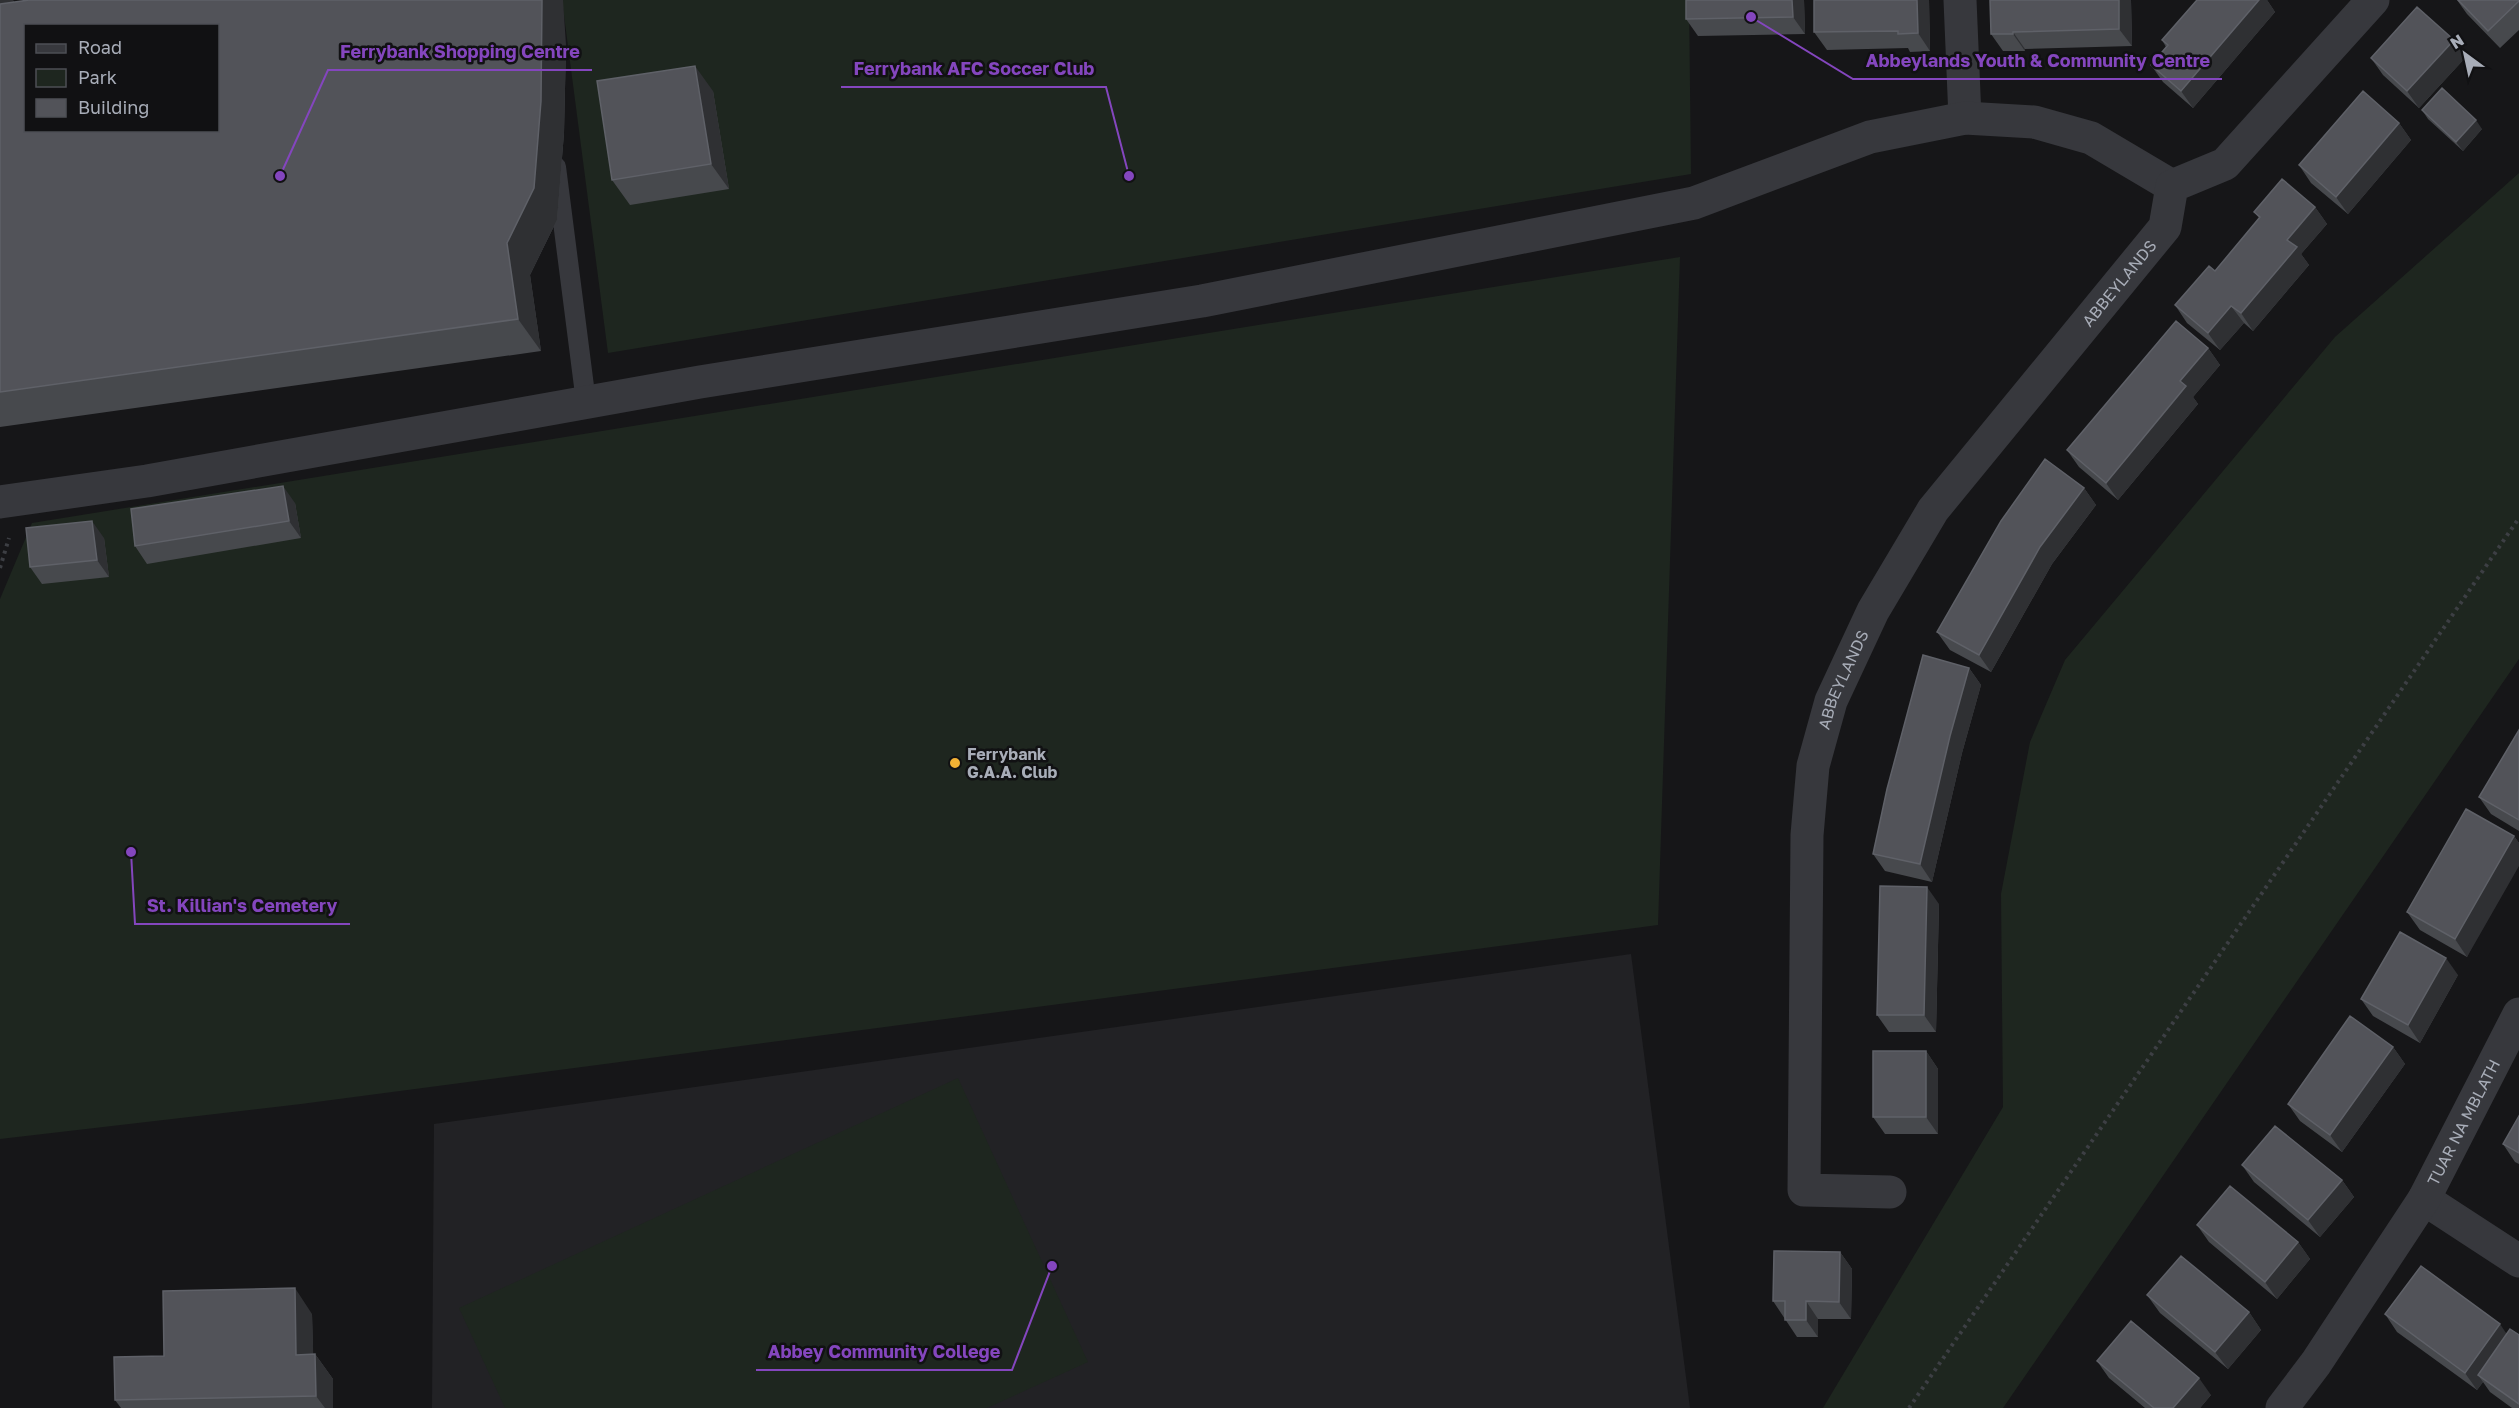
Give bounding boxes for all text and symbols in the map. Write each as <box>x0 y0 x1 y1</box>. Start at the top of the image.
legend <box>24 24 219 132</box>
north arrow <box>2435 24 2495 84</box>
text: N <box>2446 30 2467 53</box>
callout: Ferrybank Shopping Centre <box>328 34 592 70</box>
text: Road <box>78 36 122 58</box>
text: Ferrybank Shopping Centre <box>340 40 580 62</box>
callout: Abbeylands Youth & Community Centre <box>1853 43 2222 79</box>
text: Abbeylands Youth & Community Centre <box>1866 49 2211 71</box>
callout: Ferrybank AFC Soccer Club <box>841 51 1106 87</box>
text: Ferrybank AFC Soccer Club <box>854 57 1094 79</box>
text: Park <box>78 66 117 88</box>
text: Building <box>78 96 149 118</box>
street label: ABBEYLANDS <box>2078 236 2160 331</box>
street label: ABBEYLANDS <box>1814 627 1873 732</box>
place label: Ferrybank G.A.A. Club <box>967 744 1057 782</box>
marker: Ferrybank G.A.A. Club <box>948 756 962 770</box>
callout: St. Killian's Cemetery <box>135 888 350 924</box>
text: St. Killian's Cemetery <box>147 894 338 916</box>
street label: TUAR NA MBLATH <box>2423 1056 2504 1189</box>
callout: Abbey Community College <box>756 1334 1012 1370</box>
text: Abbey Community College <box>768 1340 1001 1362</box>

